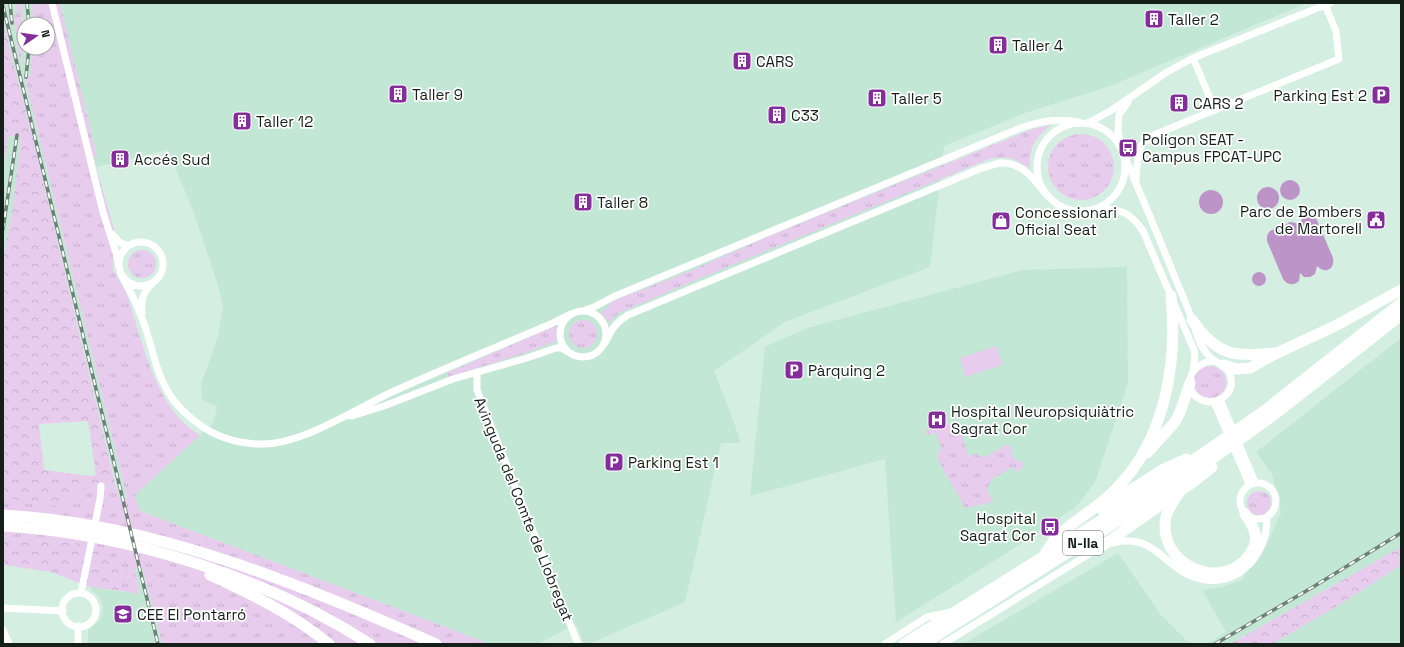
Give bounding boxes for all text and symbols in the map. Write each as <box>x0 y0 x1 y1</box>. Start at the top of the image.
building icon: Taller 2 <box>1143 8 1165 30</box>
place label: Taller 2 <box>1168 10 1219 29</box>
north arrow <box>16 16 56 56</box>
text: N <box>38 29 53 39</box>
building icon: Taller 4 <box>987 34 1009 56</box>
place label: Taller 4 <box>1012 36 1063 55</box>
building icon: CARS <box>731 50 753 72</box>
place label: CARS <box>756 52 794 71</box>
building icon: Taller 9 <box>387 83 409 105</box>
parking icon: Parking Est 2 <box>1370 84 1392 106</box>
place label: Taller 9 <box>412 85 463 104</box>
place label: Parking Est 2 <box>1273 86 1367 105</box>
building icon: Taller 5 <box>866 87 888 109</box>
place label: Taller 5 <box>891 89 942 108</box>
building icon: CARS 2 <box>1168 92 1190 114</box>
place label: CARS 2 <box>1193 94 1244 113</box>
building icon: C33 <box>766 104 788 126</box>
place label: C33 <box>791 106 819 125</box>
building icon: Taller 12 <box>231 110 253 132</box>
place label: Taller 12 <box>256 112 313 131</box>
place label: Polígon SEAT - Campus FPCAT-UPC <box>1142 130 1282 166</box>
bus stop icon: Polígon SEAT - Campus FPCAT-UPC <box>1117 137 1139 159</box>
building icon: Accés Sud <box>109 148 131 170</box>
place label: Accés Sud <box>134 150 210 169</box>
building icon: Taller 8 <box>572 191 594 213</box>
place label: Taller 8 <box>597 193 648 212</box>
place label: Parc de Bombers de Martorell <box>1240 202 1362 238</box>
place label: Concessionari Oficial Seat <box>1015 203 1117 239</box>
public building icon: Parc de Bombers de Martorell <box>1365 209 1387 231</box>
shop icon: Concessionari Oficial Seat <box>990 210 1012 232</box>
parking icon: Pàrquing 2 <box>783 359 805 381</box>
place label: Pàrquing 2 <box>808 361 885 380</box>
street label: Avinguda del Comte de Llobregat <box>470 394 578 624</box>
place label: Hospital Neuropsiquiàtric Sagrat Cor <box>951 402 1134 438</box>
hospital icon: Hospital Neuropsiquiàtric Sagrat Cor <box>926 409 948 431</box>
parking icon: Parking Est 1 <box>603 451 625 473</box>
place label: Parking Est 1 <box>628 453 719 472</box>
place label: Hospital Sagrat Cor <box>960 509 1036 545</box>
bus stop icon: Hospital Sagrat Cor <box>1039 516 1061 538</box>
road number: N-IIa <box>1063 531 1103 555</box>
school or university icon: CEE El Pontarró <box>112 603 134 625</box>
place label: CEE El Pontarró <box>137 605 246 624</box>

